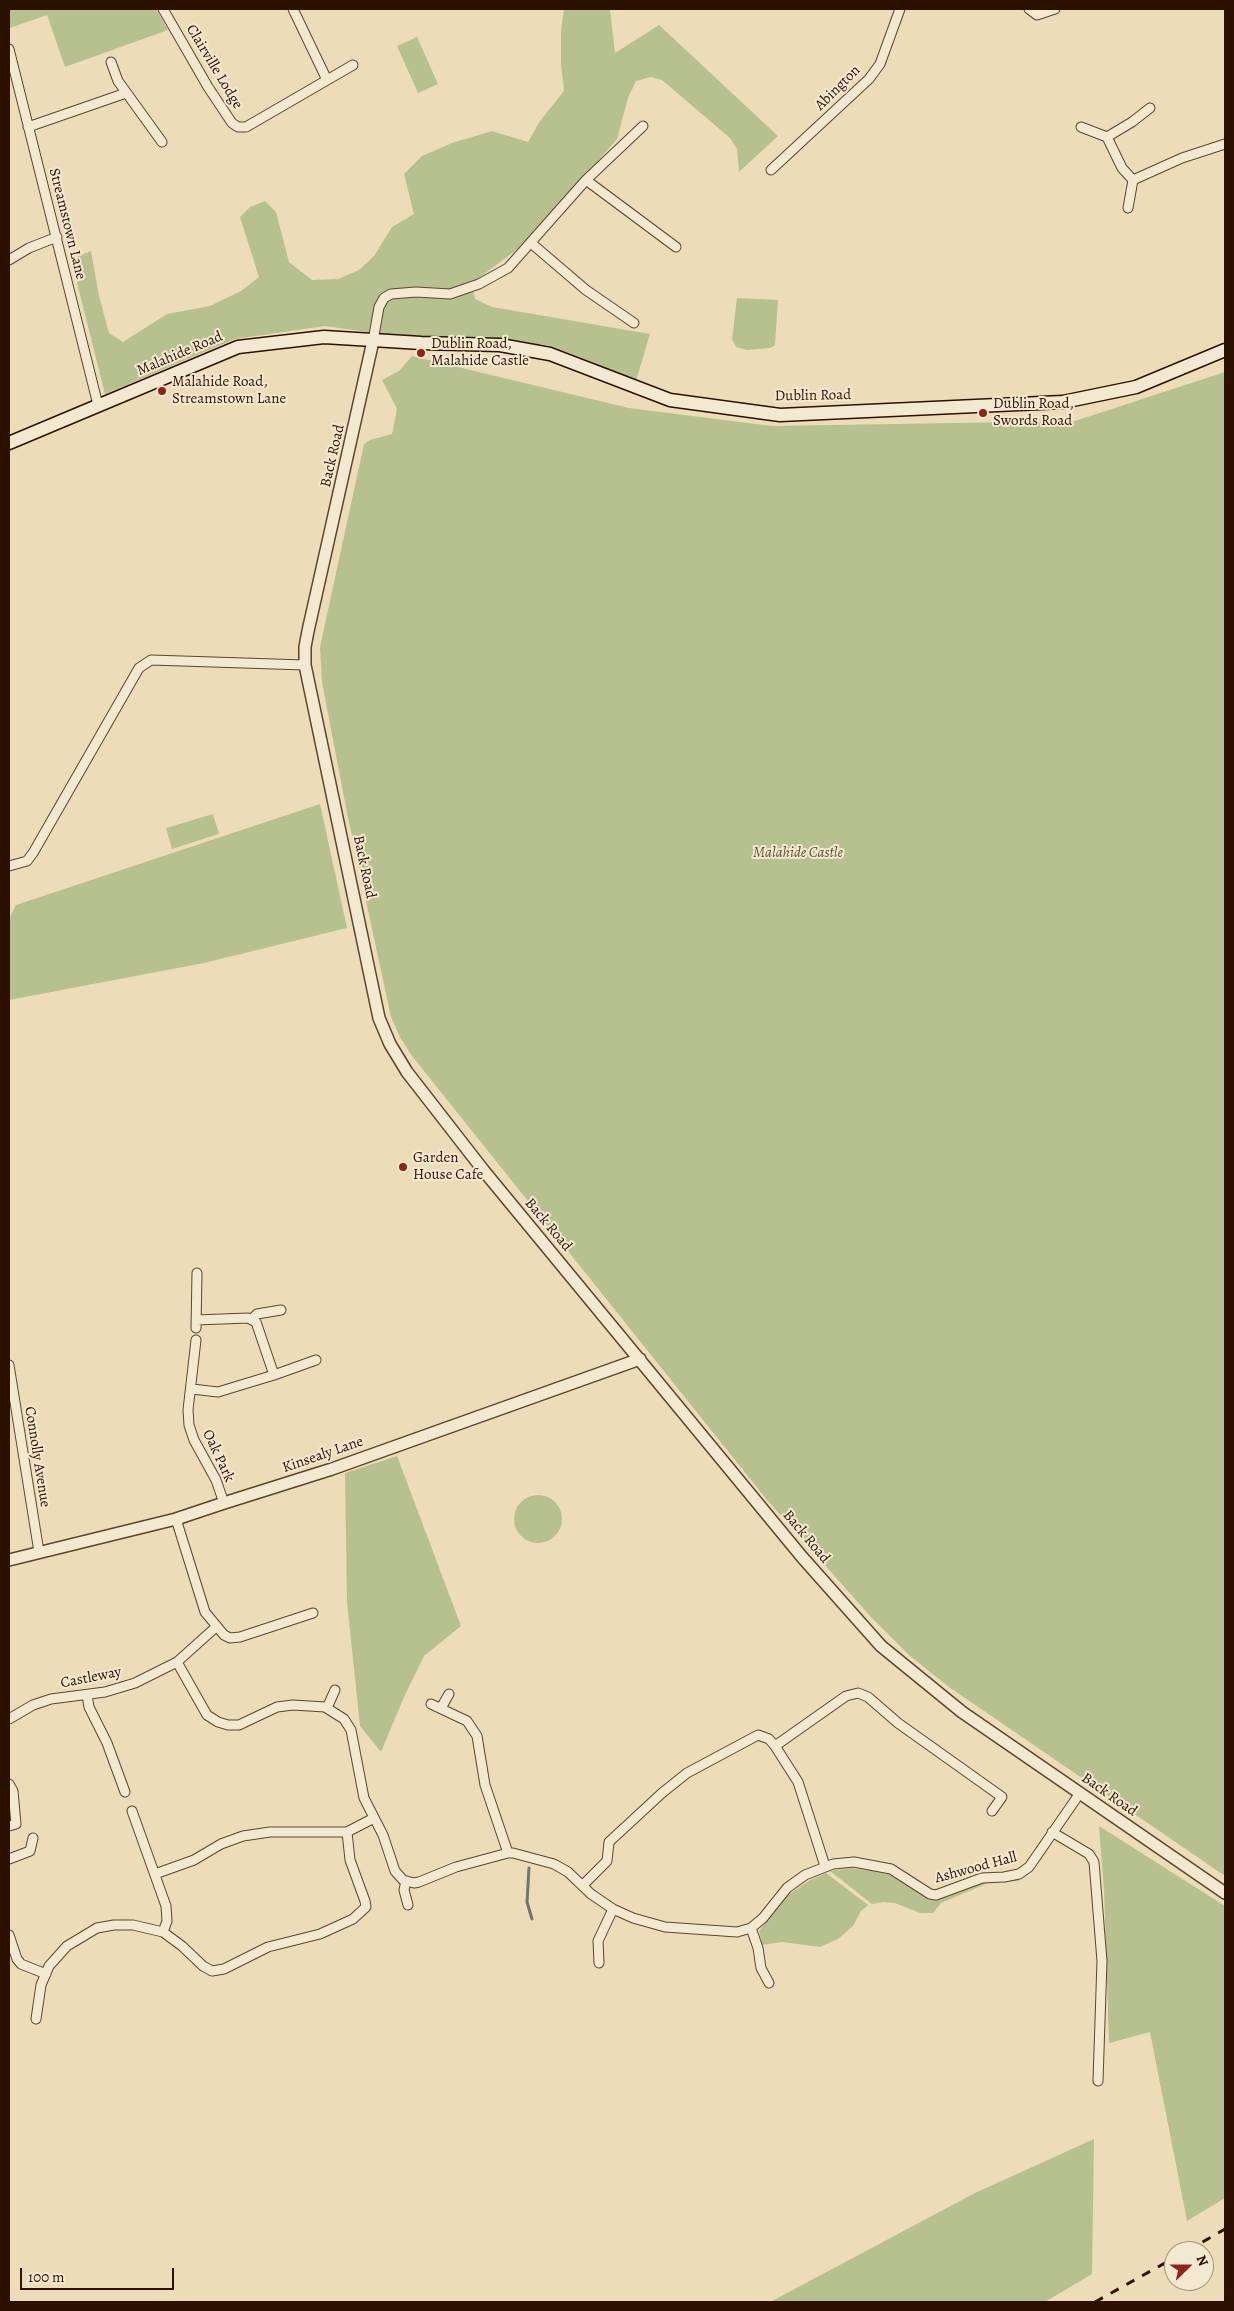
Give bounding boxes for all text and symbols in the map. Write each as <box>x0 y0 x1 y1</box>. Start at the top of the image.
street label: Clairville Lodge <box>182 21 246 113</box>
street label: Abington <box>812 62 864 114</box>
street label: Streamstown Lane <box>44 166 90 282</box>
street label: Malahide Road <box>134 328 226 380</box>
place label: Dublin Road, Malahide Castle <box>431 335 529 370</box>
marker: Dublin Road, Malahide Castle <box>415 347 427 359</box>
place label: Malahide Road, Streamstown Lane <box>172 373 286 408</box>
marker: Malahide Road, Streamstown Lane <box>156 385 168 397</box>
street label: Dublin Road <box>775 386 851 406</box>
place label: Dublin Road, Swords Road <box>993 395 1074 430</box>
marker: Dublin Road, Swords Road <box>977 407 989 419</box>
street label: Back Road <box>317 423 349 489</box>
street label: Back Road <box>349 834 379 900</box>
park label: Malahide Castle <box>753 844 843 862</box>
place label: Garden House Cafe <box>413 1149 483 1184</box>
marker: Garden House Cafe <box>397 1161 409 1173</box>
street label: Back Road <box>521 1195 575 1255</box>
street label: Connolly Avenue <box>20 1405 54 1509</box>
street label: Oak Park <box>198 1427 238 1485</box>
street label: Kinsealy Lane <box>280 1433 366 1477</box>
street label: Back Road <box>779 1507 833 1567</box>
street label: Castleway <box>59 1663 123 1693</box>
street label: Back Road <box>1078 1769 1140 1821</box>
street label: Ashwood Hall <box>933 1848 1019 1888</box>
north arrow <box>1164 2241 1214 2291</box>
text: N <box>1192 2252 1213 2269</box>
scale bar <box>22 2258 176 2290</box>
text: 100 m <box>28 2267 65 2287</box>

